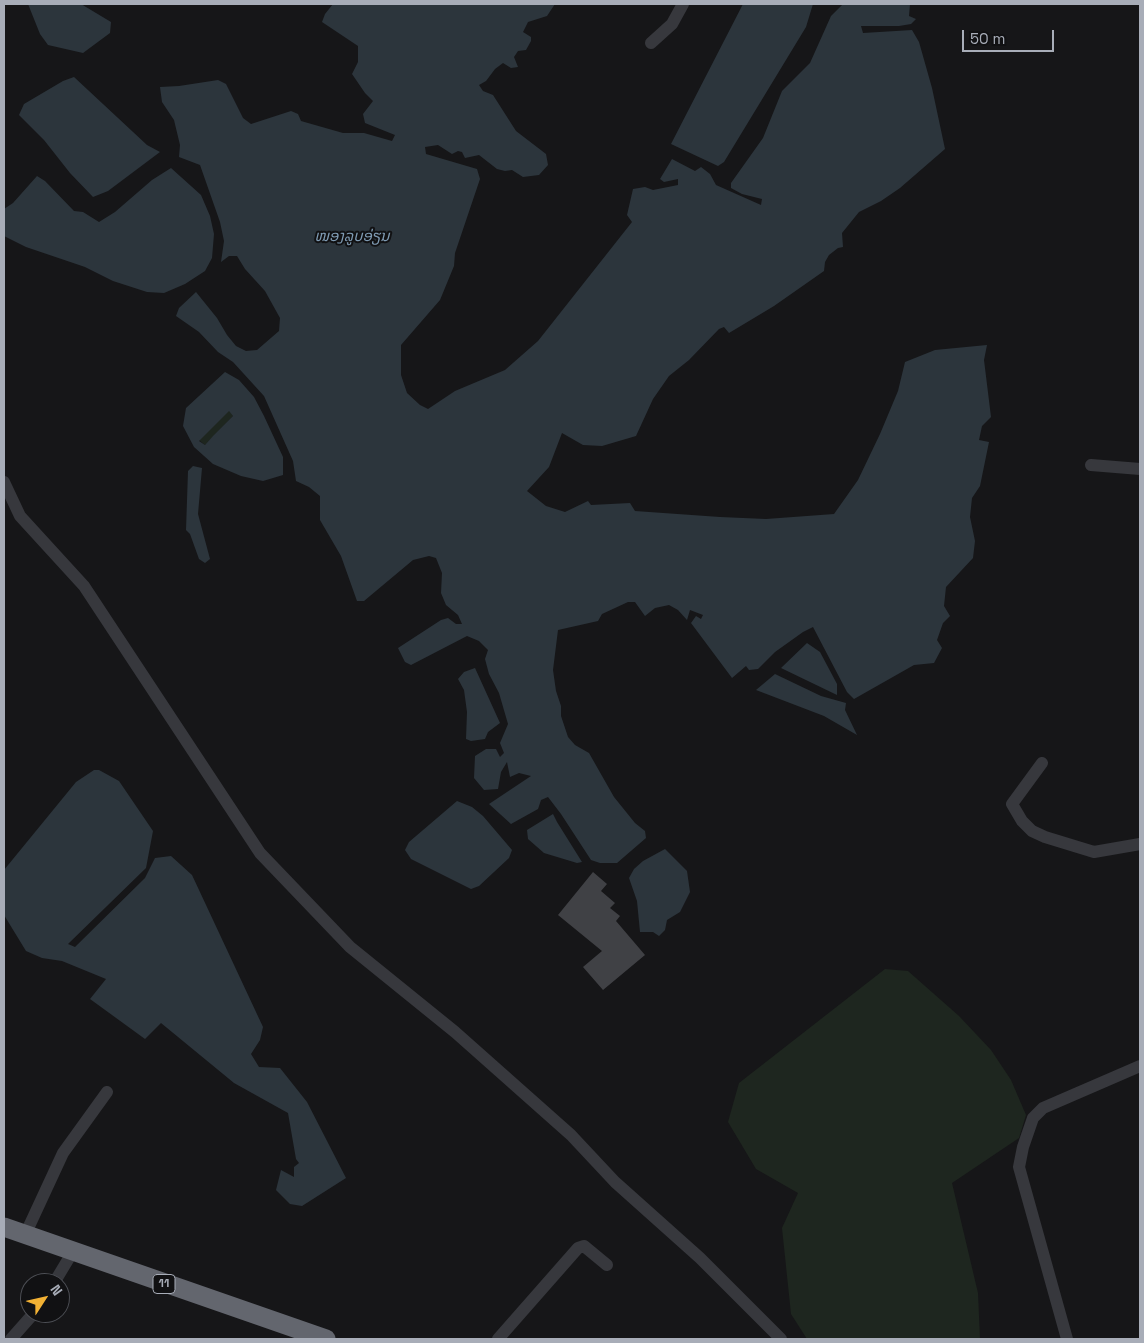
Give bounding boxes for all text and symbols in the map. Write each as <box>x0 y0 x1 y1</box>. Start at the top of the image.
scale bar <box>964 20 1056 52</box>
text: 50 m <box>970 29 1005 48</box>
water label: ໜອງລູບອ່ຽນ <box>314 228 390 246</box>
north arrow <box>20 1273 70 1323</box>
road number: 11 <box>153 1274 175 1294</box>
text: N <box>46 1281 67 1299</box>

